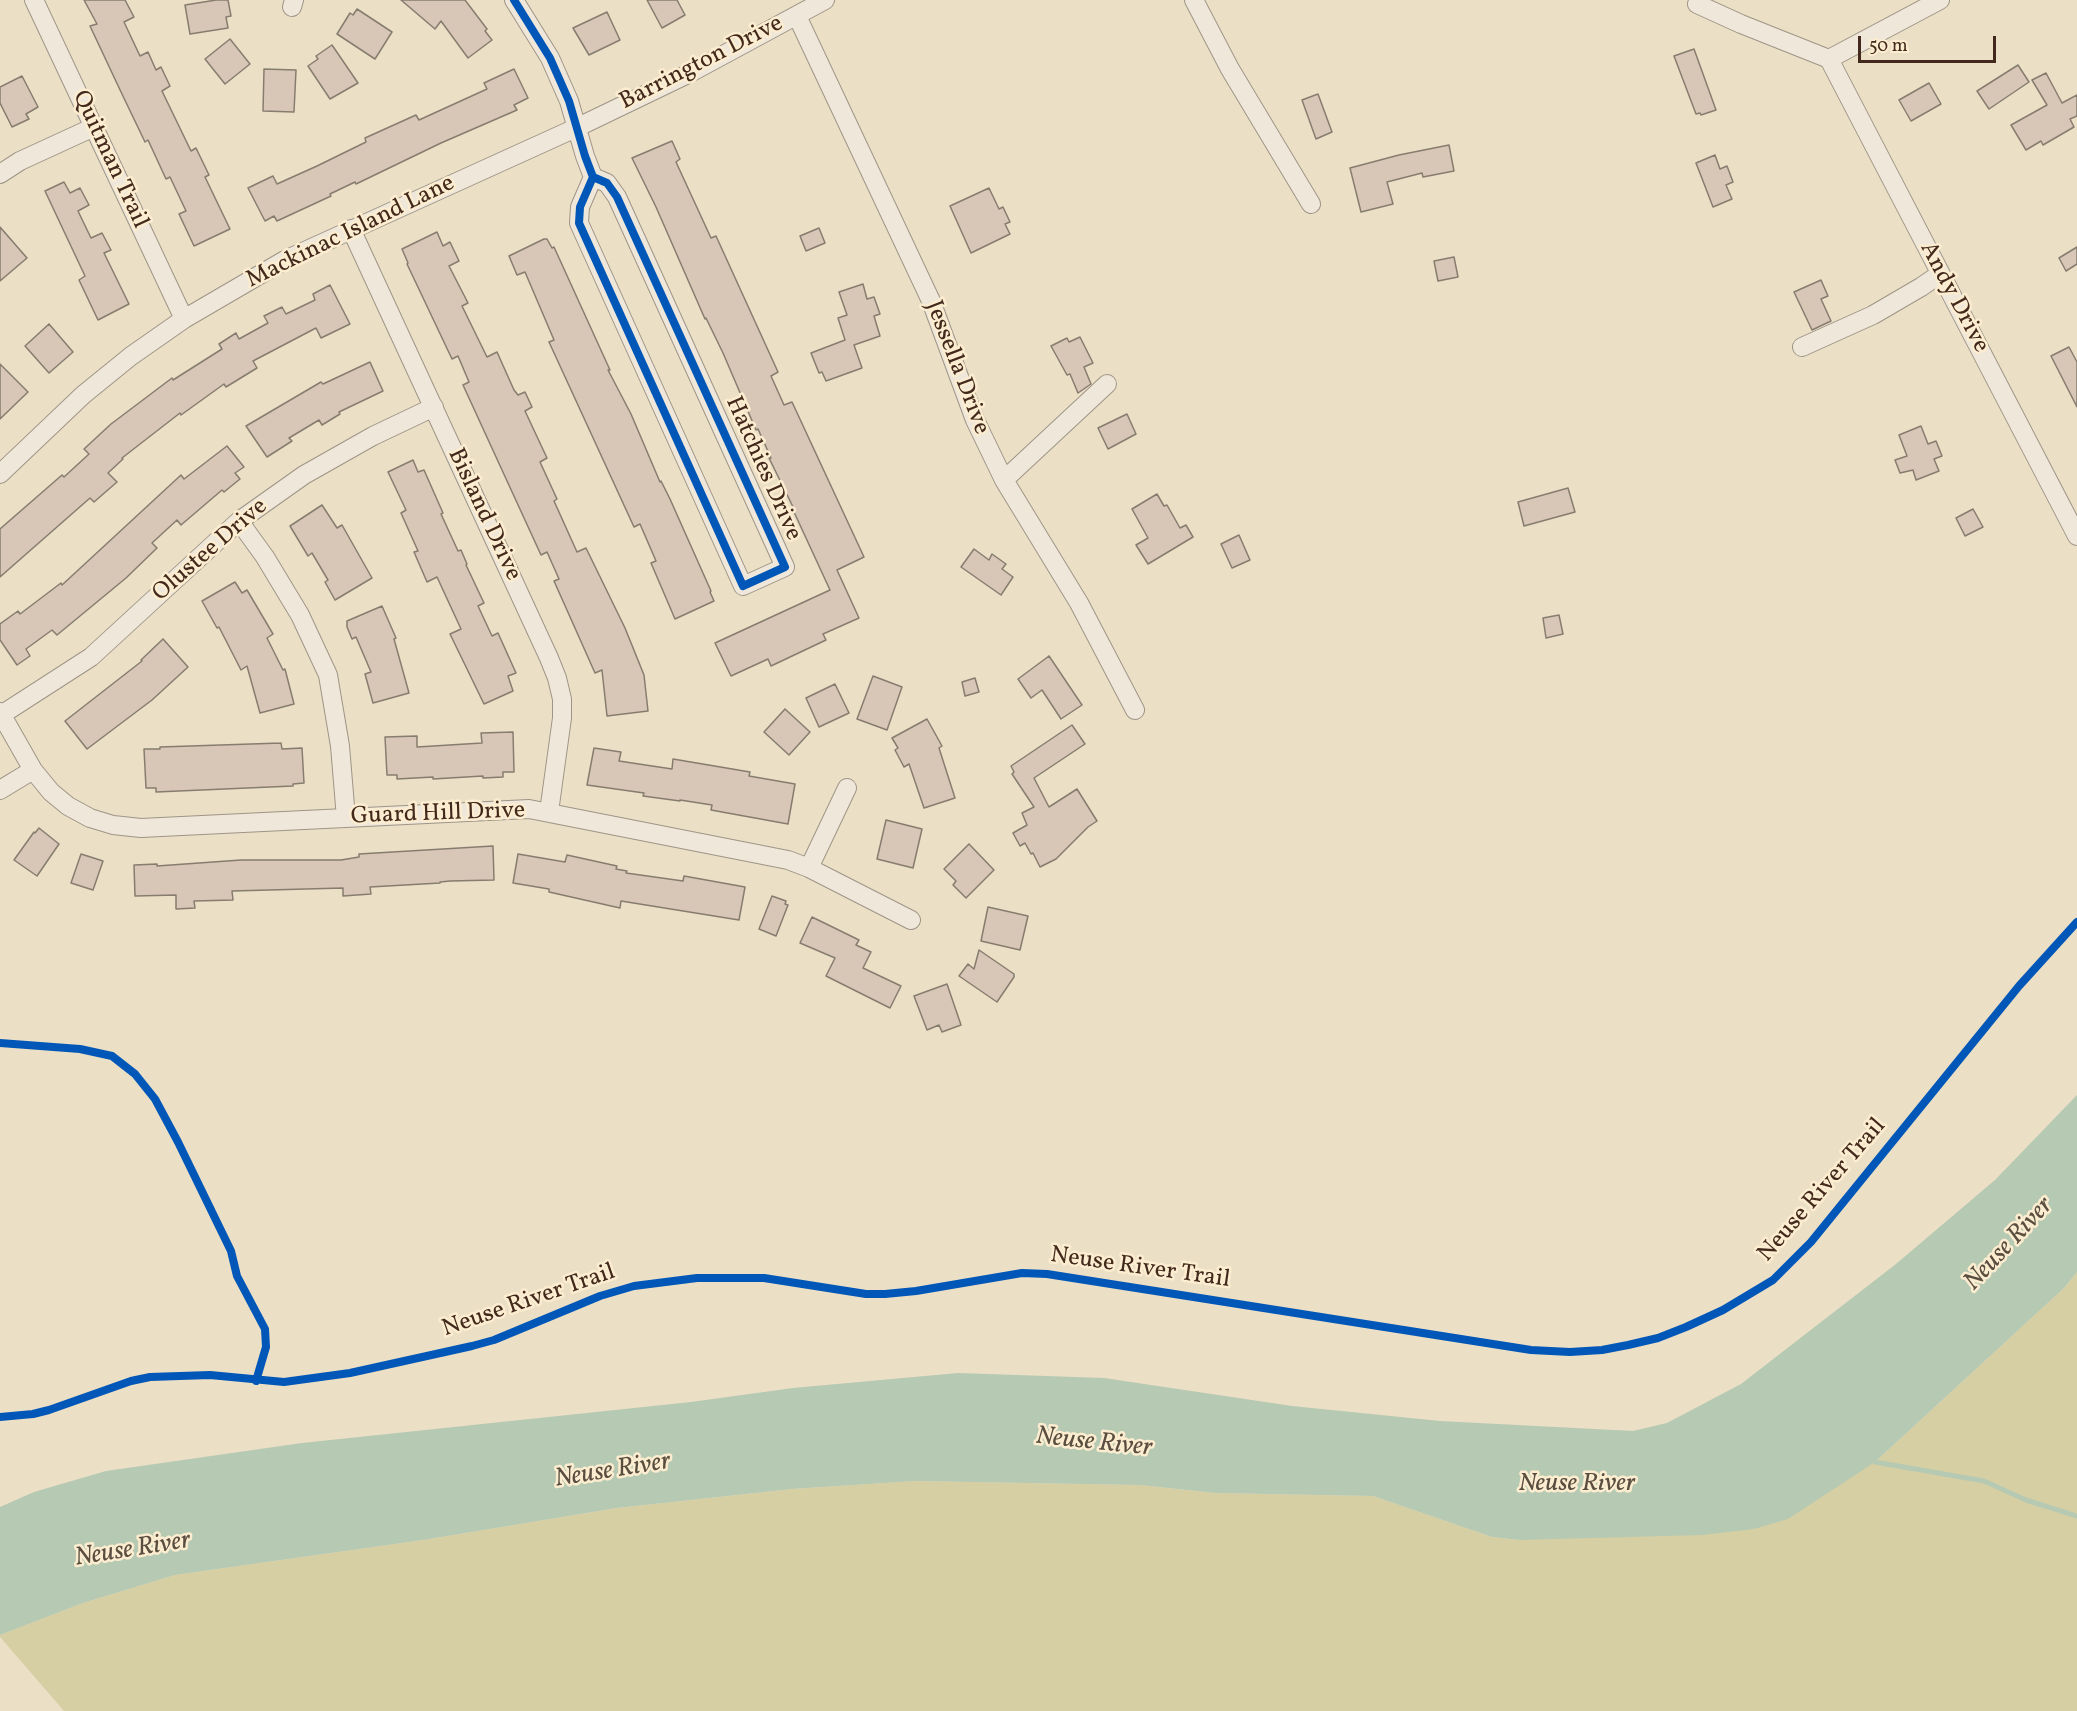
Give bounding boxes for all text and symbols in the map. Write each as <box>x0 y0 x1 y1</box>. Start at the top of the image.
street label: Barrington Drive <box>615 10 789 118</box>
scale bar <box>1861 24 1999 62</box>
text: 50 m <box>1869 34 1908 59</box>
street label: Quitman Trail <box>65 87 153 233</box>
street label: Mackinac Island Lane <box>242 170 460 296</box>
street label: Andy Drive <box>1912 238 1994 358</box>
street label: Jessella Drive <box>917 297 995 439</box>
street label: Hatchies Drive <box>717 393 807 545</box>
street label: Bisland Drive <box>440 444 526 586</box>
street label: Olustee Drive <box>148 493 274 609</box>
street label: Guard Hill Drive <box>350 798 526 832</box>
street label: Neuse River Trail <box>1753 1113 1893 1269</box>
water label: Neuse River <box>1959 1192 2061 1298</box>
street label: Neuse River Trail <box>1048 1242 1232 1296</box>
street label: Neuse River Trail <box>439 1259 619 1345</box>
water label: Neuse River <box>1034 1422 1154 1466</box>
water label: Neuse River <box>553 1447 673 1497</box>
water label: Neuse River <box>1518 1469 1636 1501</box>
water label: Neuse River <box>73 1526 193 1576</box>

